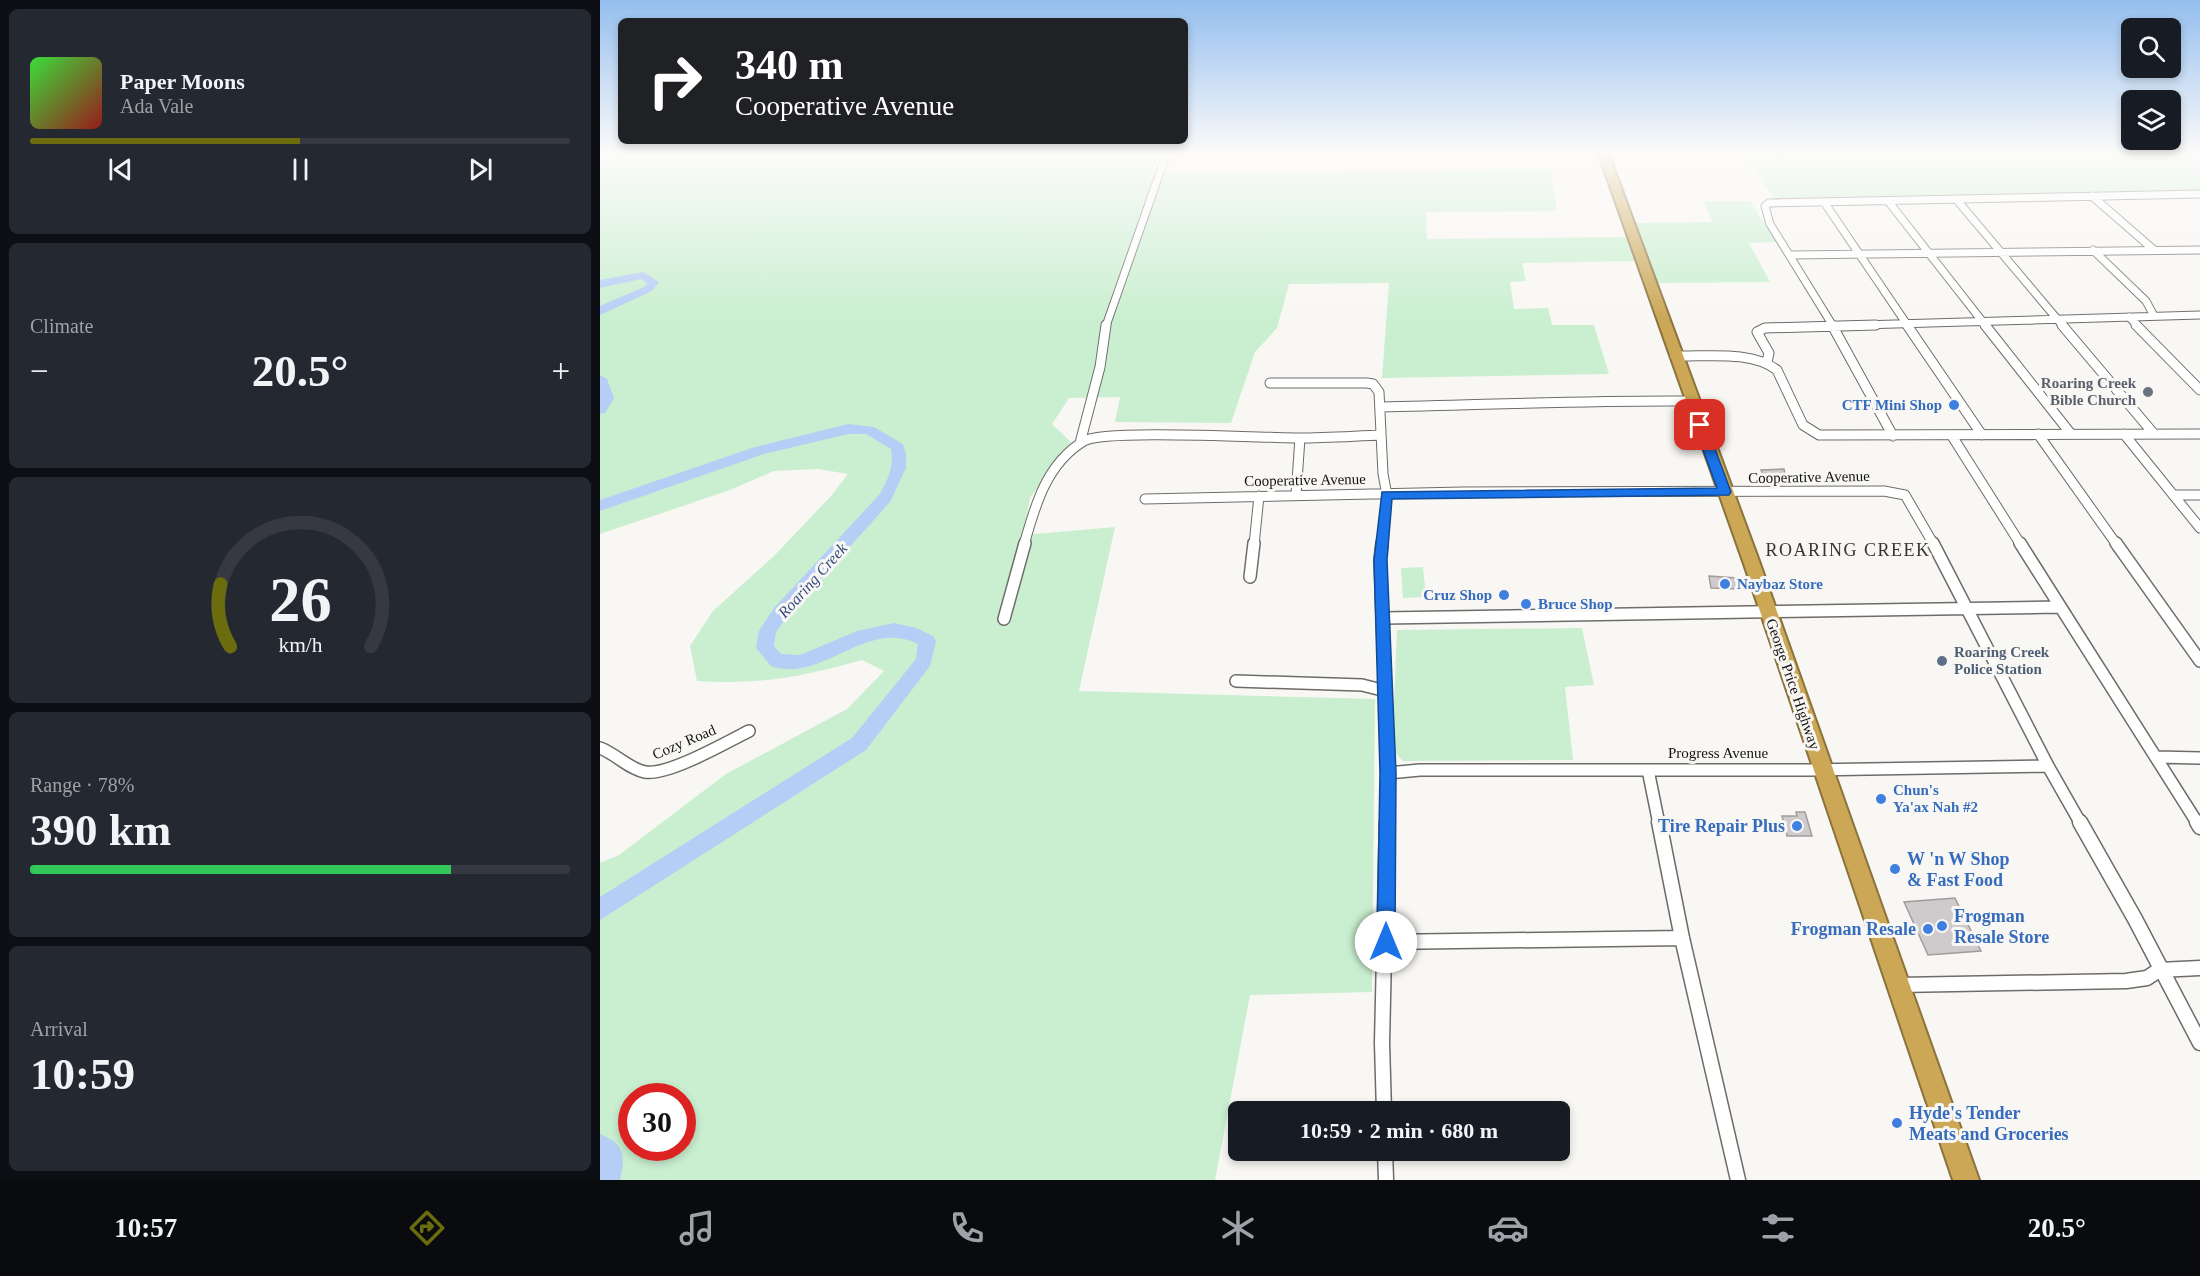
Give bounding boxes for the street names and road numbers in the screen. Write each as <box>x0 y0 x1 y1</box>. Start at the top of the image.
street label: Cooperative Avenue <box>1748 468 1870 486</box>
street label: Cooperative Avenue <box>1244 471 1366 489</box>
street label: George Price Highway <box>1763 617 1823 752</box>
street label: Cozy Road <box>650 721 718 762</box>
street label: Progress Avenue <box>1668 745 1768 761</box>

